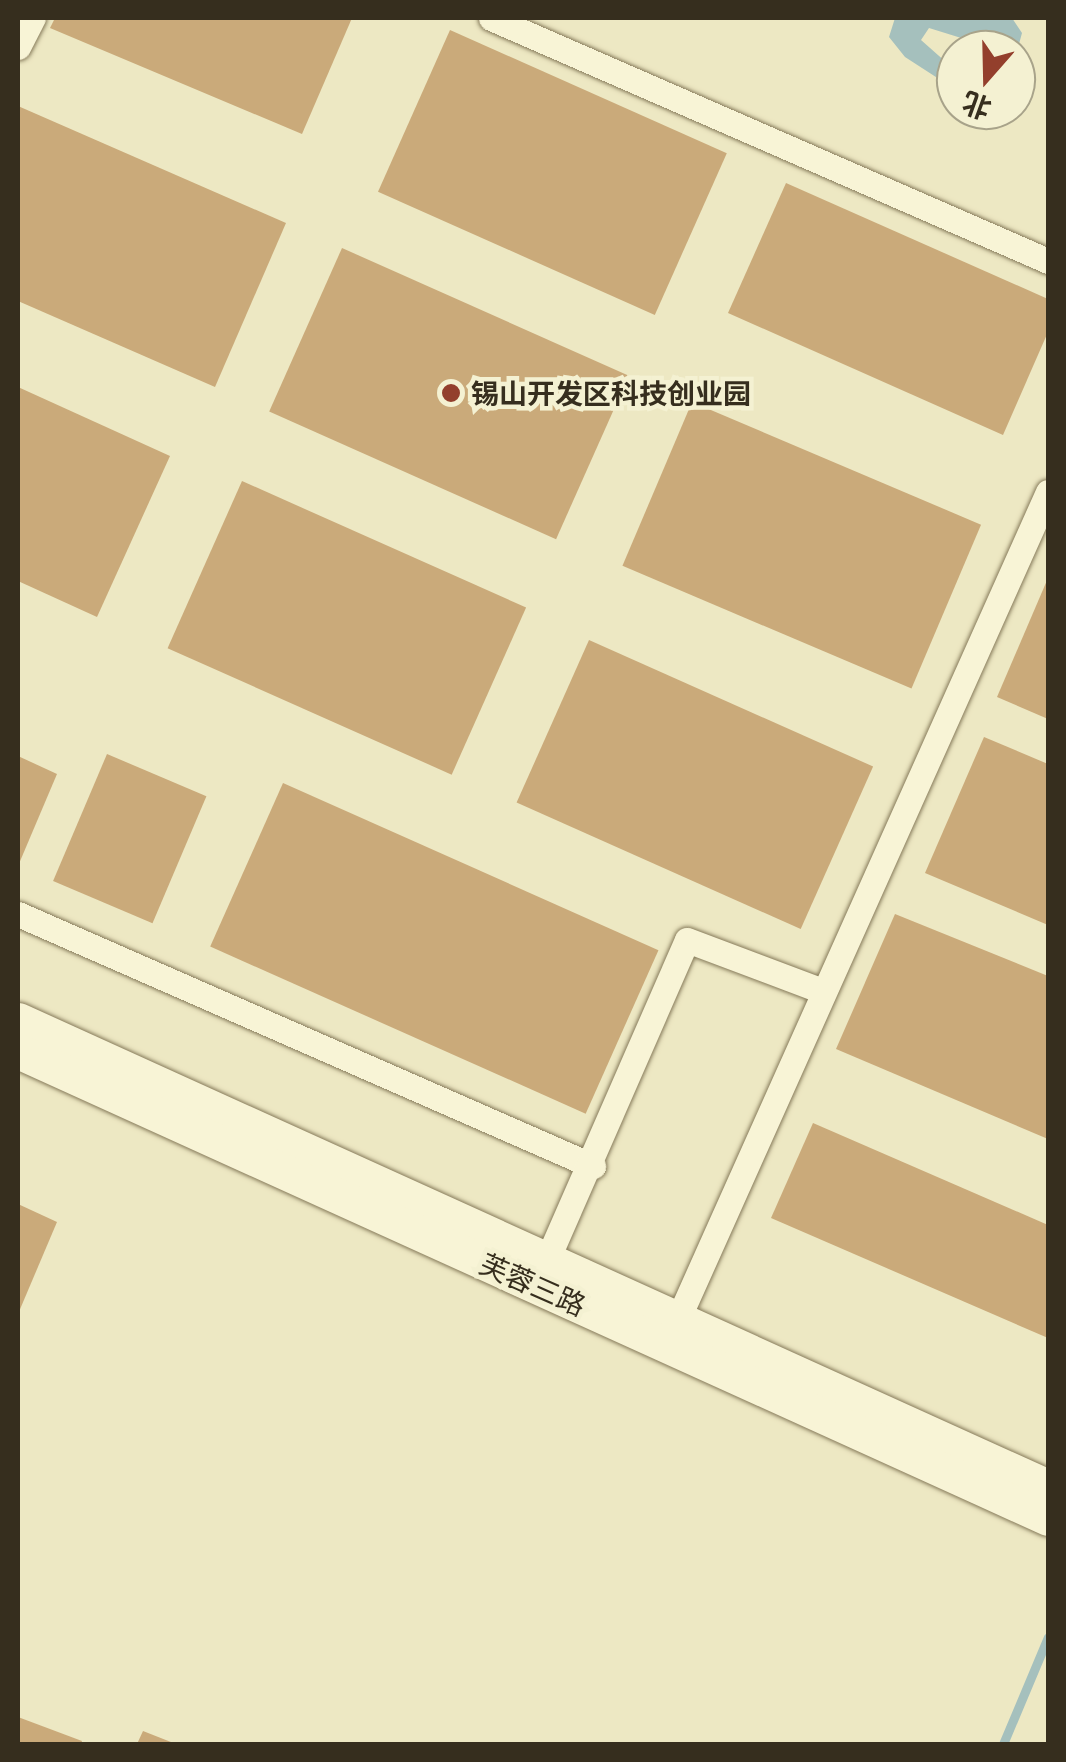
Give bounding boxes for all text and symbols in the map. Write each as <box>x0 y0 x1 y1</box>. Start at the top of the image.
north arrow <box>936 30 1036 130</box>
text: 北 <box>957 84 996 129</box>
place label: 锡山开发区科技创业园 <box>471 376 751 410</box>
marker: 锡山开发区科技创业园 <box>440 382 462 404</box>
street label: 芙蓉三路 <box>475 1246 591 1322</box>

